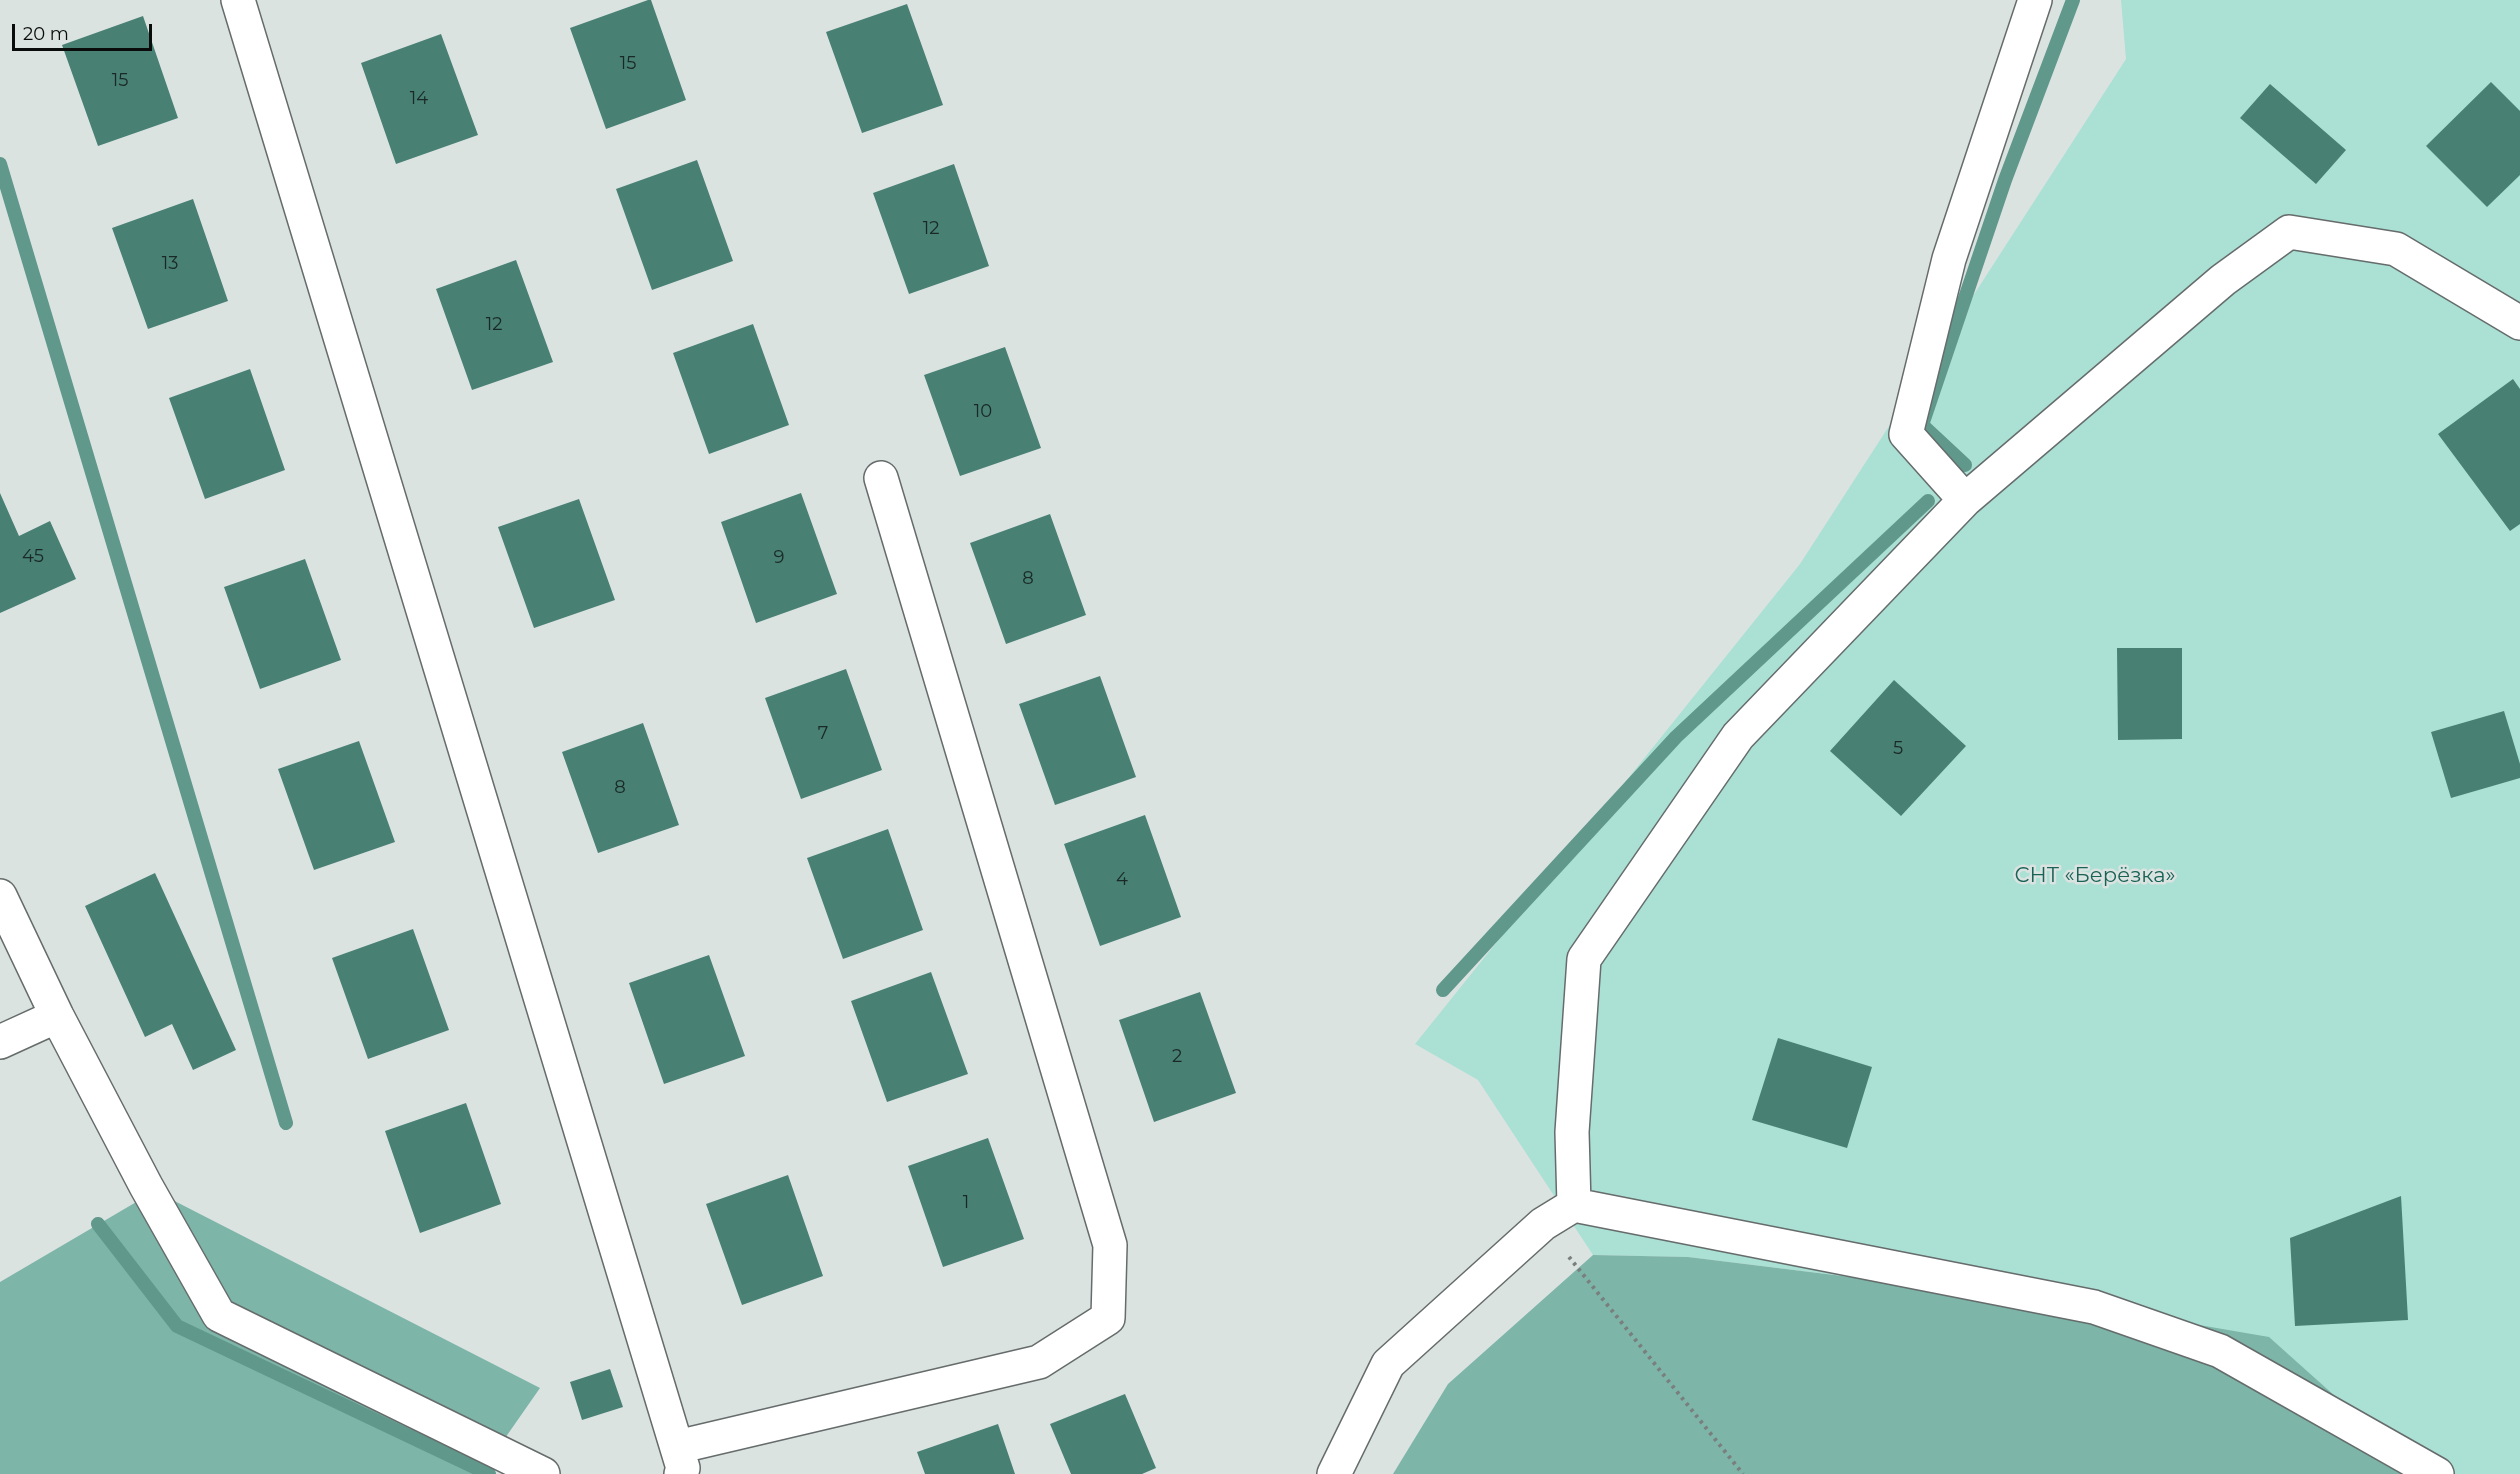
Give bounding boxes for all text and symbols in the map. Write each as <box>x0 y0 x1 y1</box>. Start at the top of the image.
scale bar <box>15 12 154 50</box>
text: 20 m <box>23 23 69 45</box>
house number: 15 <box>620 53 636 75</box>
house number: 15 <box>112 70 128 92</box>
house number: 14 <box>410 88 428 110</box>
house number: 12 <box>923 218 939 240</box>
house number: 13 <box>162 253 178 275</box>
house number: 12 <box>486 314 502 336</box>
house number: 10 <box>974 401 992 423</box>
house number: 45 <box>22 546 44 568</box>
house number: 9 <box>774 547 784 569</box>
house number: 8 <box>1022 568 1034 590</box>
house number: 7 <box>818 723 828 745</box>
house number: 5 <box>1893 738 1903 760</box>
house number: 8 <box>614 777 626 799</box>
park label: СНТ «Берёзка» <box>2014 863 2176 889</box>
house number: 4 <box>1116 869 1128 891</box>
house number: 2 <box>1172 1046 1182 1068</box>
house number: 1 <box>963 1192 969 1214</box>

